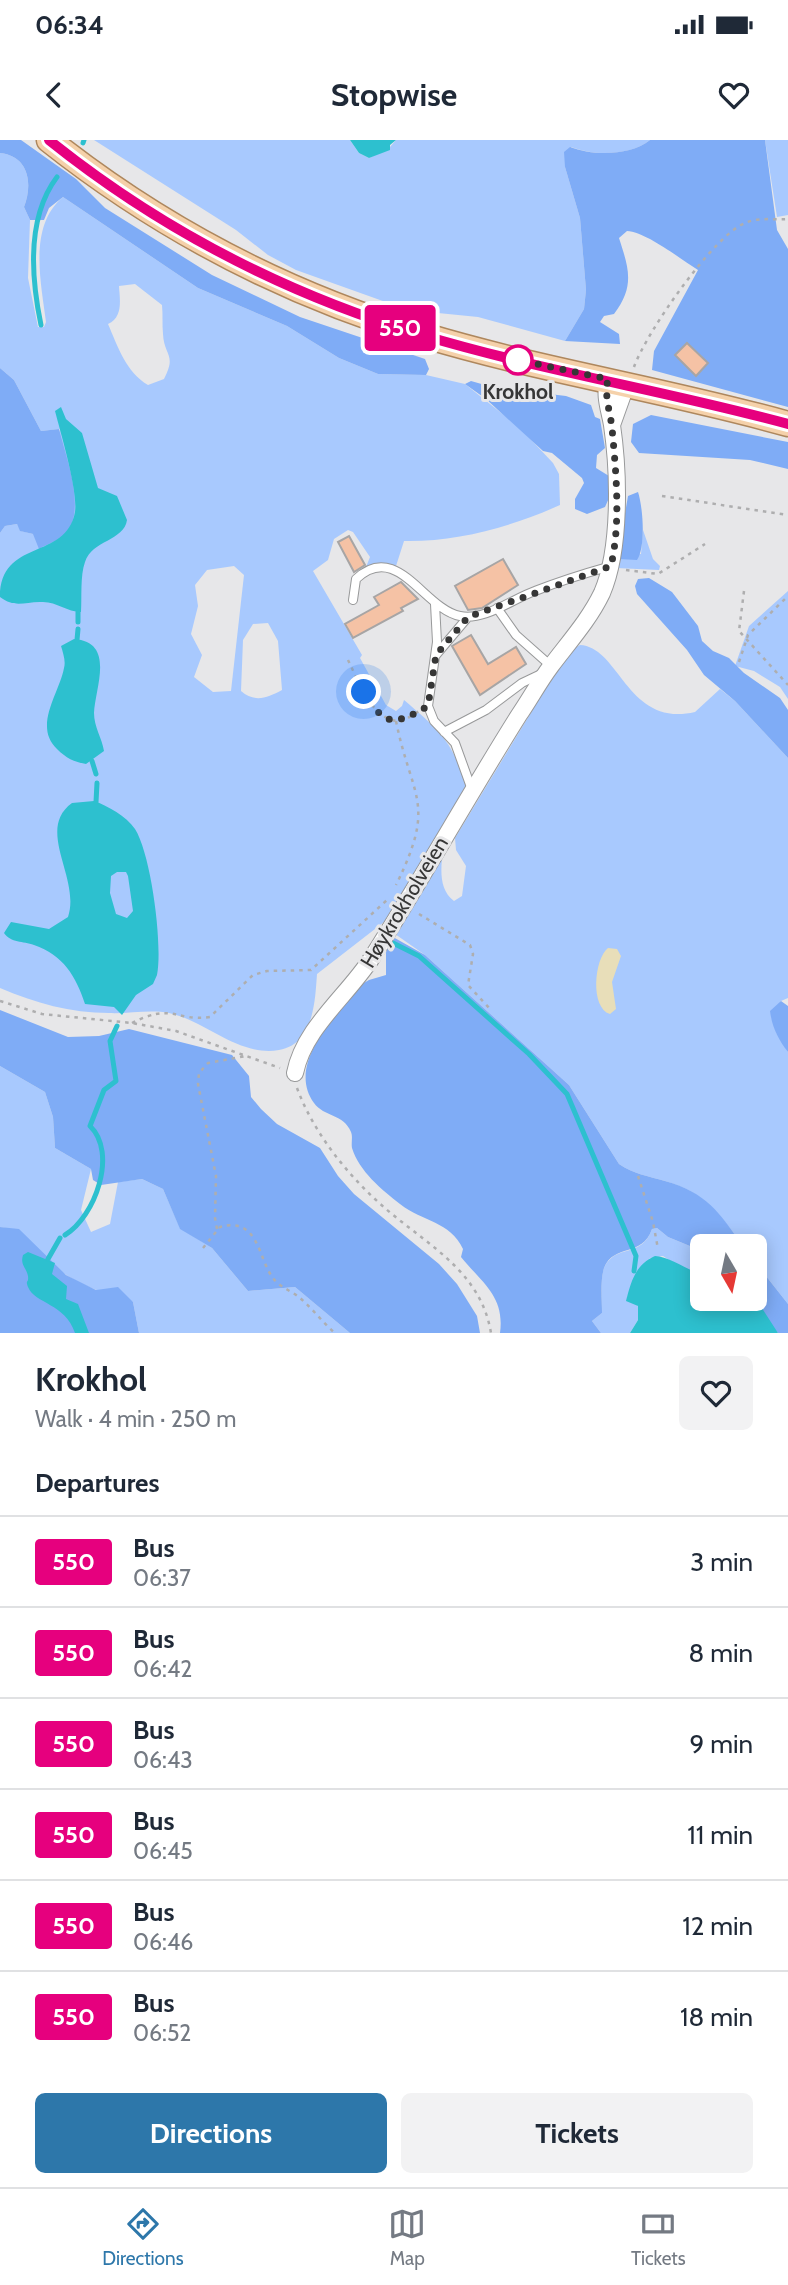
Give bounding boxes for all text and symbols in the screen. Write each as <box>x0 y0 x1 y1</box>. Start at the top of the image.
text: 06:34 <box>35 9 104 41</box>
text: Stopwise <box>331 75 457 114</box>
icon: back <box>35 76 73 114</box>
icon: heart <box>715 76 753 114</box>
line badge: 550 <box>360 305 440 351</box>
text: 550 <box>379 313 421 342</box>
marker: Krokhol <box>503 345 533 375</box>
place label: Krokhol <box>482 379 554 404</box>
your location <box>346 674 381 709</box>
street label: Høykrokholveien <box>355 832 453 972</box>
north arrow <box>690 1234 766 1311</box>
map controls <box>690 1234 767 1311</box>
button: heart <box>679 1356 753 1430</box>
text: Krokhol <box>35 1359 147 1399</box>
text: Walk · 4 min · 250 m <box>35 1405 237 1433</box>
text: Departures <box>35 1467 159 1499</box>
text: Bus <box>133 1532 174 1564</box>
text: 3 min <box>690 1546 753 1578</box>
text: 550 <box>52 1547 95 1576</box>
text: 06:37 <box>133 1564 191 1592</box>
text: Bus <box>133 1623 174 1655</box>
text: 8 min <box>689 1637 753 1669</box>
text: 550 <box>52 1638 95 1667</box>
text: 06:42 <box>133 1655 192 1683</box>
text: Bus <box>133 1714 174 1746</box>
text: 9 min <box>690 1728 753 1760</box>
text: 550 <box>52 1729 95 1758</box>
text: 06:43 <box>133 1746 193 1774</box>
text: Bus <box>133 1805 174 1837</box>
text: 11 min <box>687 1819 753 1851</box>
text: 550 <box>52 1820 95 1849</box>
text: 06:45 <box>133 1837 193 1865</box>
text: Bus <box>133 1896 174 1928</box>
text: 12 min <box>682 1910 753 1942</box>
text: 550 <box>52 1911 95 1940</box>
text: 06:46 <box>133 1928 193 1956</box>
text: Bus <box>133 1987 174 2019</box>
text: 18 min <box>680 2001 753 2033</box>
text: 550 <box>52 2002 95 2031</box>
text: 06:52 <box>133 2019 191 2047</box>
button: Directions <box>35 2093 387 2173</box>
button: Tickets <box>401 2093 753 2173</box>
tab: Directions <box>102 2205 184 2270</box>
tab: Map <box>388 2205 426 2270</box>
tab: Tickets <box>631 2205 686 2270</box>

